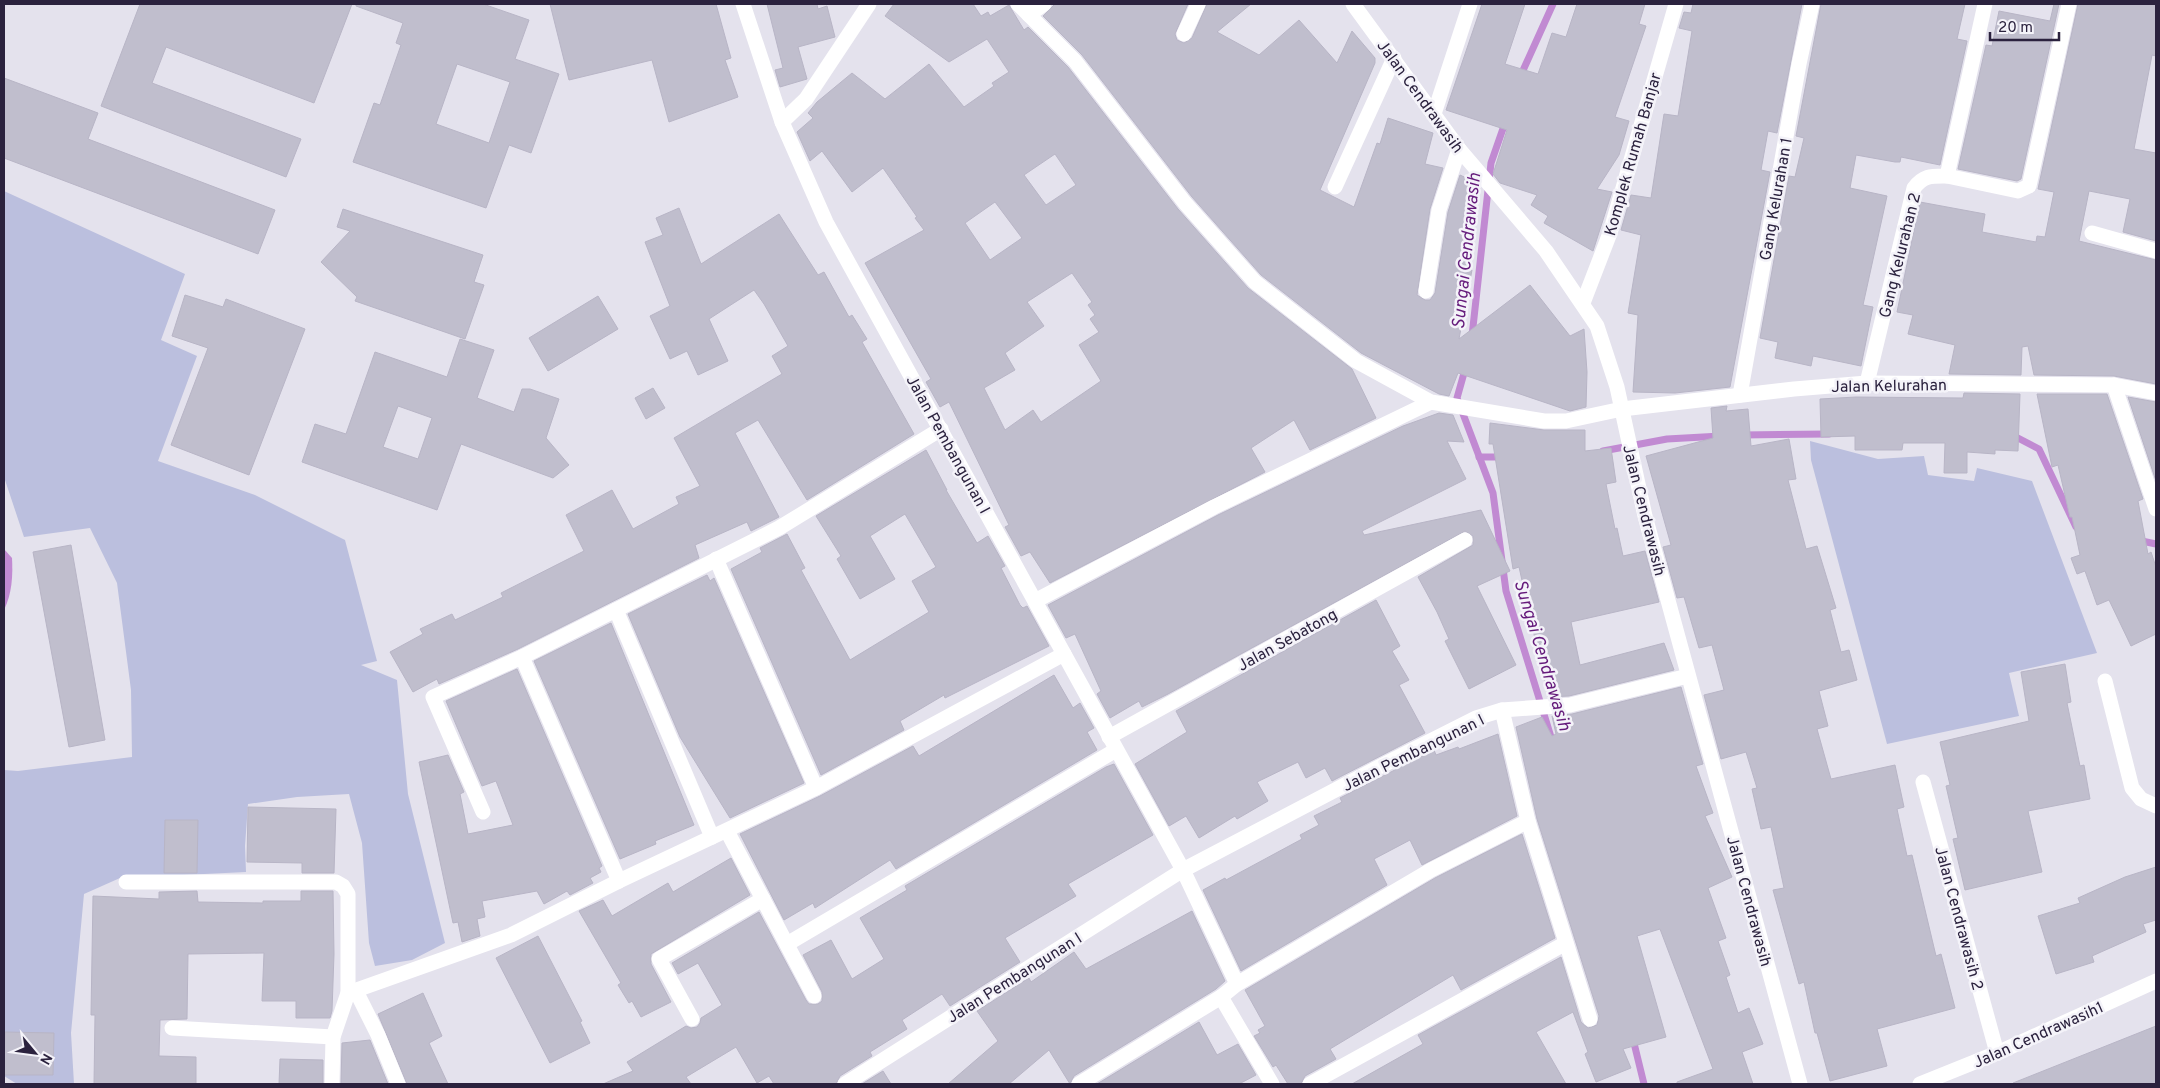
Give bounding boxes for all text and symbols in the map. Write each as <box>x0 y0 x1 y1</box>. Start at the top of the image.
scale bar <box>1990 10 2059 42</box>
text: 20 m <box>1998 19 2033 38</box>
street label: Jalan Cendrawasih <box>1372 37 1467 158</box>
street label: Komplek Rumah Banjar <box>1601 71 1667 238</box>
street label: Gang Kelurahan 1 <box>1756 136 1798 262</box>
water label: Sungai Cendrawasih <box>1448 172 1487 330</box>
street label: Gang Kelurahan 2 <box>1876 191 1926 320</box>
street label: Jalan Pembangunan I <box>901 372 994 518</box>
street label: Jalan Kelurahan <box>1831 376 1947 398</box>
street label: Jalan Cendrawasih <box>1617 443 1669 578</box>
water label: Sungai Cendrawasih <box>1508 577 1576 734</box>
street label: Jalan Sebatong <box>1235 605 1341 676</box>
street label: Jalan Pembangunan I <box>1340 711 1488 797</box>
street label: Jalan Cendrawasih <box>1721 834 1775 969</box>
street label: Jalan Cendrawasih 2 <box>1929 844 1987 993</box>
street label: Jalan Pembangunan I <box>944 929 1086 1028</box>
street label: Jalan Cendrawasih1 <box>1971 998 2107 1074</box>
north arrow <box>10 1028 60 1078</box>
text: N <box>35 1050 55 1067</box>

